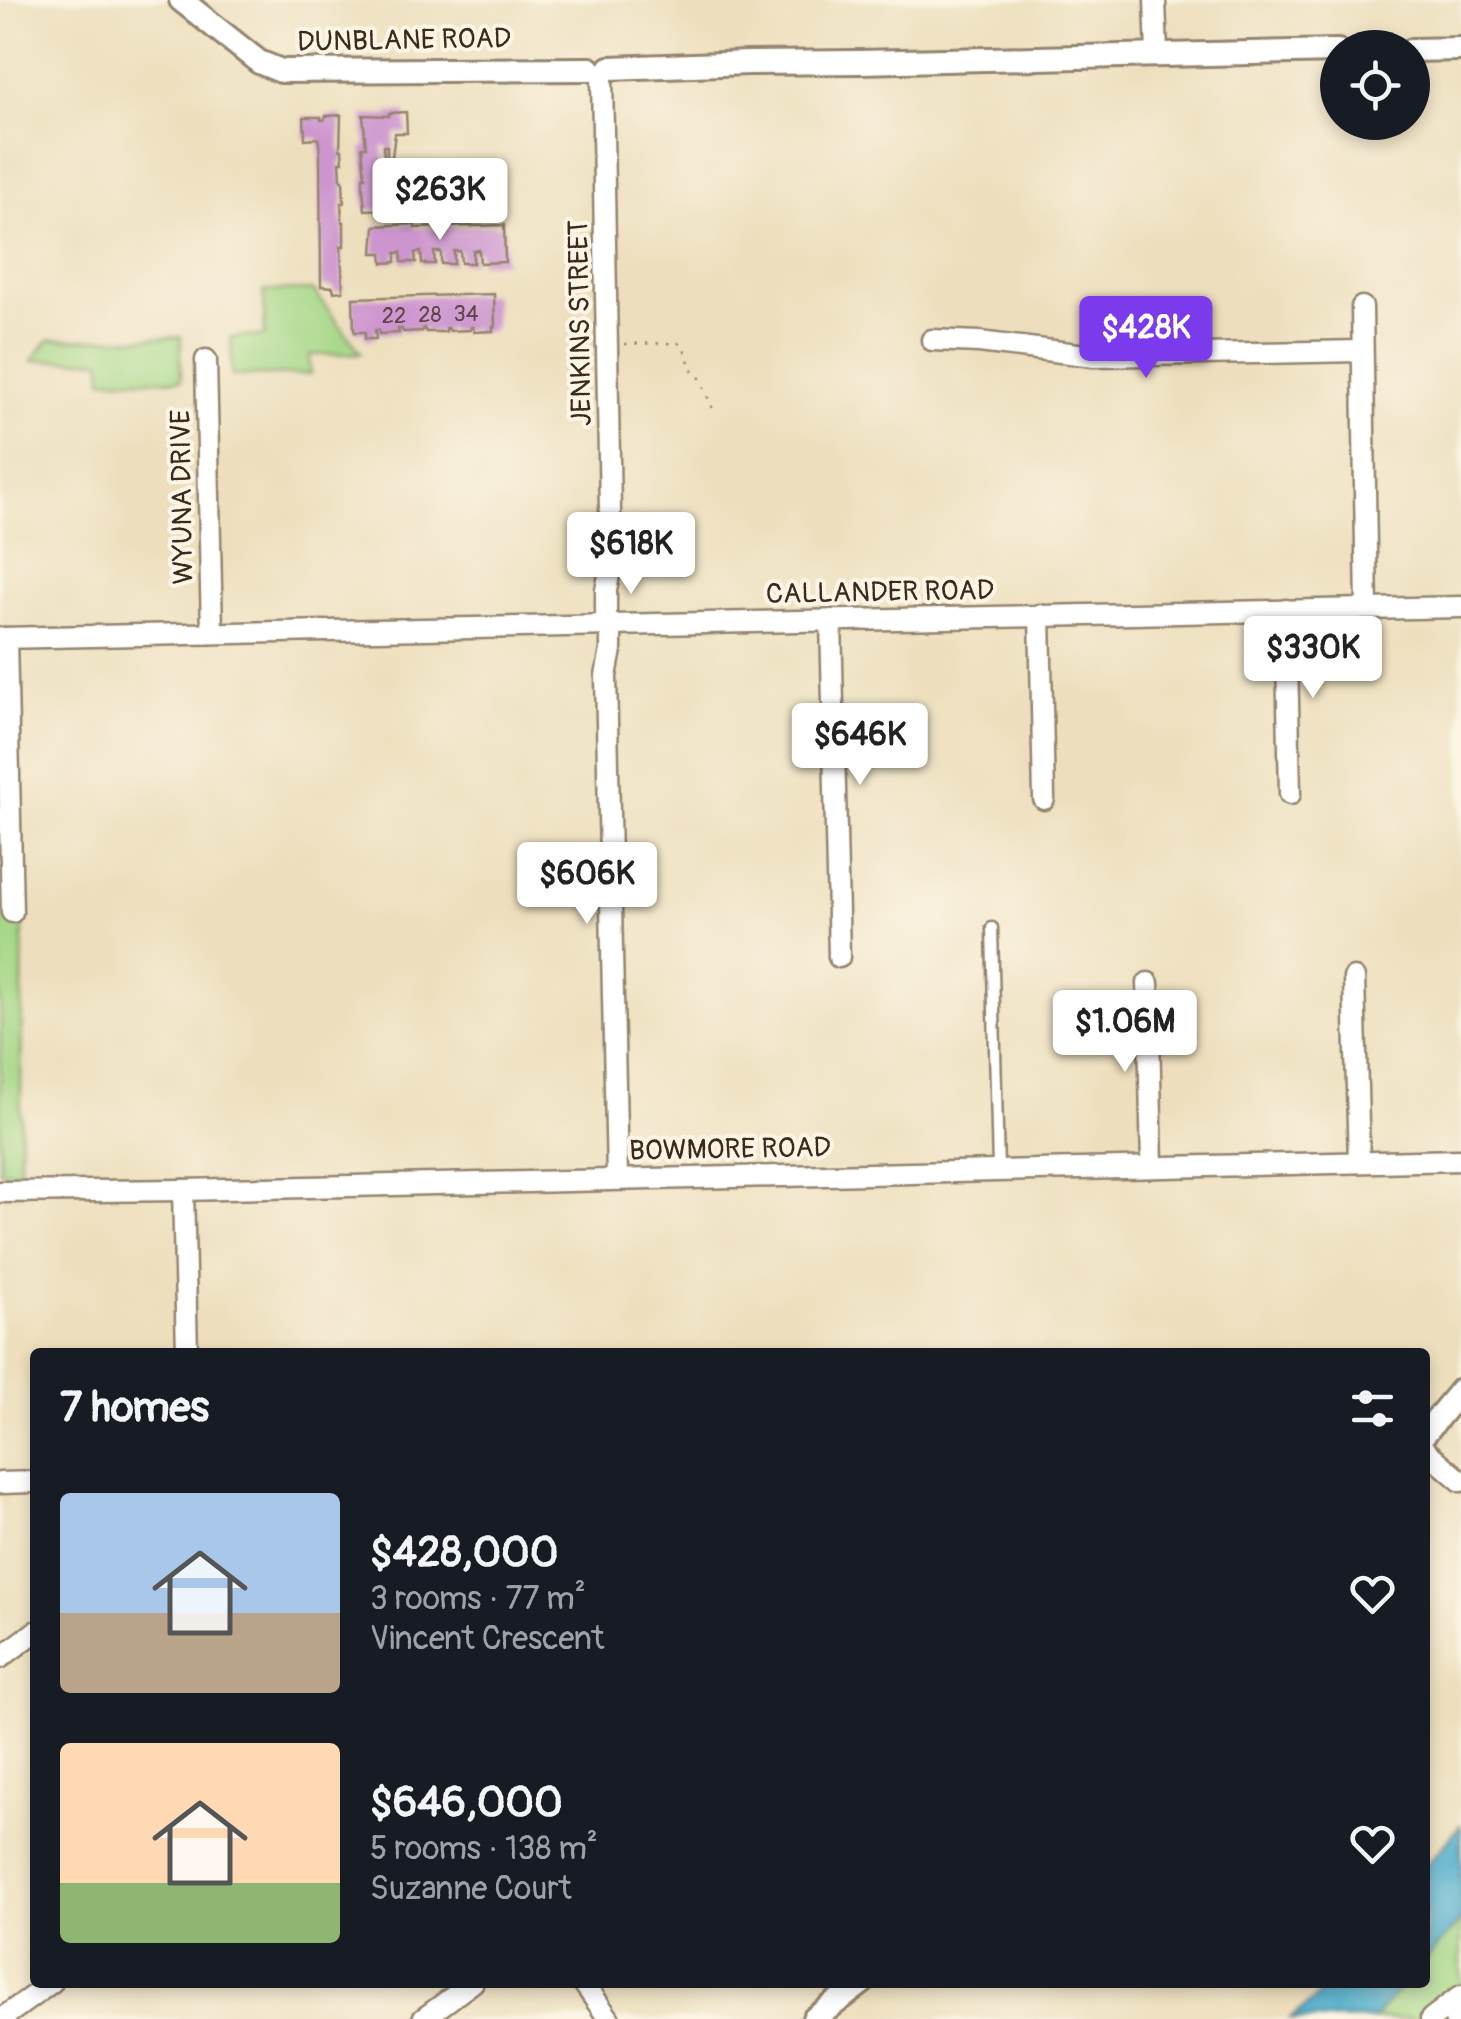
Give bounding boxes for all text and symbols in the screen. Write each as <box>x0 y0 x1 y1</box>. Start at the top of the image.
street label: DUNBLANE ROAD <box>297 21 511 60</box>
map controls <box>1320 30 1430 140</box>
button: locate <box>1320 30 1430 140</box>
pin: $263K <box>370 158 510 243</box>
text: $263K <box>394 170 486 210</box>
street label: JENKINS STREET <box>561 220 600 426</box>
pin: $428K <box>1076 296 1216 381</box>
house number: 34 <box>453 300 479 328</box>
house number: 28 <box>418 301 442 329</box>
house number: 22 <box>382 302 406 330</box>
text: $428K <box>1101 308 1191 348</box>
street label: WYUNA DRIVE <box>163 409 202 585</box>
pin: $618K <box>561 512 701 597</box>
text: $618K <box>589 524 673 564</box>
street label: CALLANDER ROAD <box>766 573 994 612</box>
pin: $330K <box>1243 616 1383 701</box>
text: $330K <box>1266 628 1360 668</box>
pin: $646K <box>790 703 930 788</box>
text: $646K <box>814 715 906 755</box>
pin: $606K <box>517 842 657 927</box>
text: $606K <box>539 854 635 894</box>
pin: $1.06M <box>1044 990 1206 1075</box>
text: $1.06M <box>1075 1002 1175 1042</box>
street label: BOWMORE ROAD <box>629 1130 831 1169</box>
icon: filters <box>1345 1381 1400 1436</box>
text: 7 homes <box>60 1382 209 1434</box>
text: $428,000 <box>370 1527 559 1579</box>
icon: home <box>140 1533 260 1653</box>
icon: heart <box>1345 1566 1400 1621</box>
text: 3 rooms · 77 m² <box>370 1579 586 1619</box>
text: Vincent Crescent <box>370 1619 604 1659</box>
text: $646,000 <box>370 1777 563 1829</box>
icon: home <box>140 1783 260 1903</box>
icon: heart <box>1345 1816 1400 1871</box>
text: 5 rooms · 138 m² <box>370 1829 598 1869</box>
text: Suzanne Court <box>370 1869 572 1909</box>

